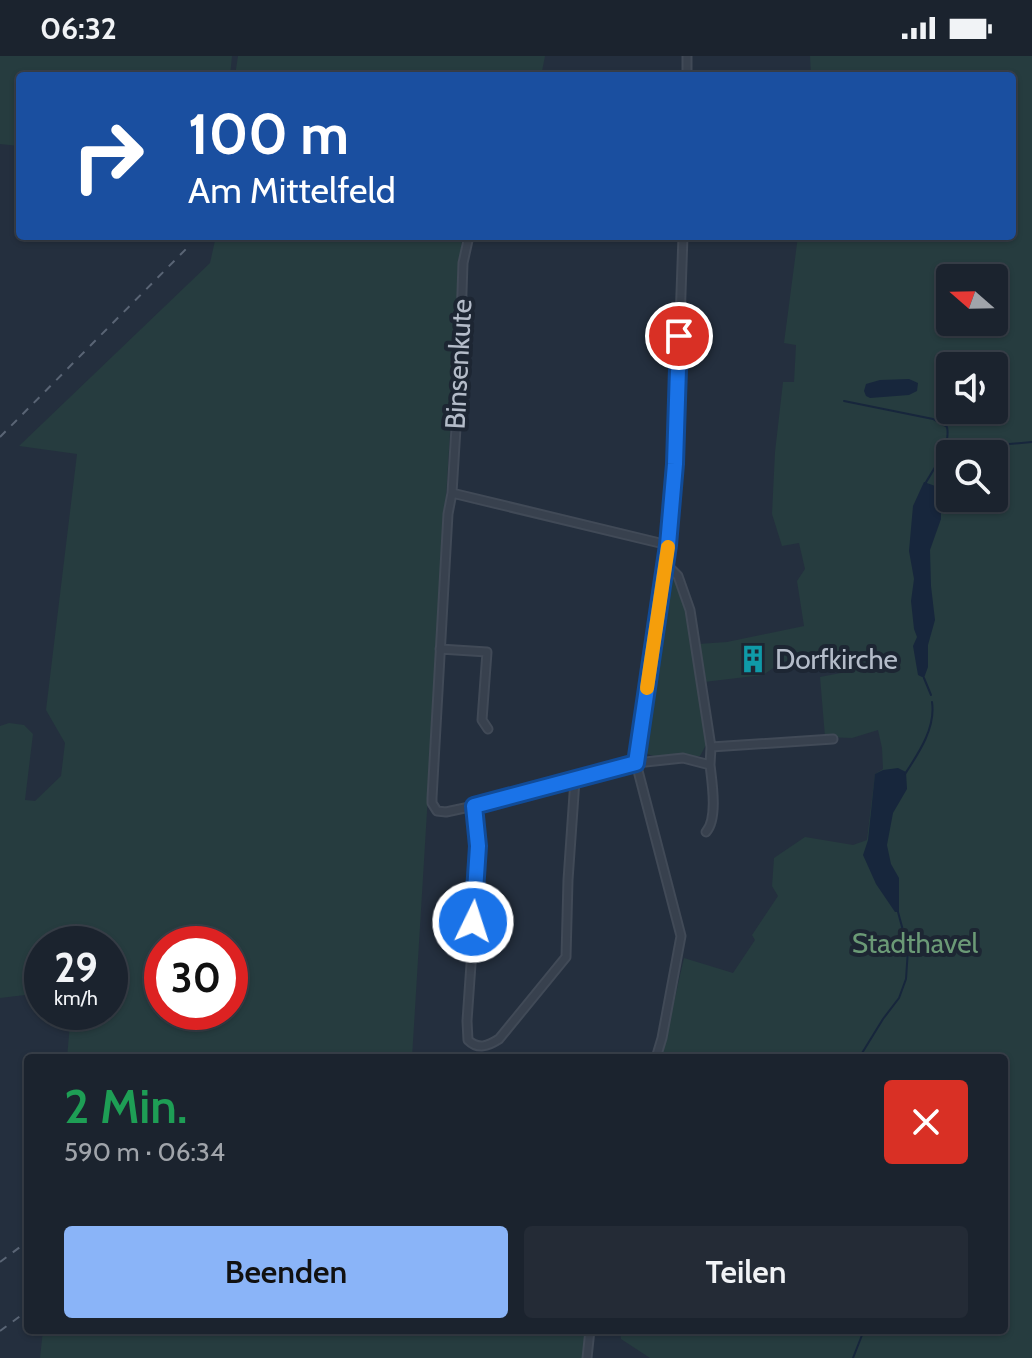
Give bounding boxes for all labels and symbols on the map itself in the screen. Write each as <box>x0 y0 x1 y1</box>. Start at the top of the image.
north arrow <box>936 264 1008 336</box>
street label: Binsenkute <box>438 298 478 430</box>
pin <box>645 302 713 370</box>
place label: Dorfkirche <box>775 642 898 676</box>
building icon: Dorfkirche <box>738 644 768 674</box>
position arrow <box>431 880 515 964</box>
speed limit sign: 30 <box>144 926 248 1030</box>
park label: Stadthavel <box>852 926 979 960</box>

